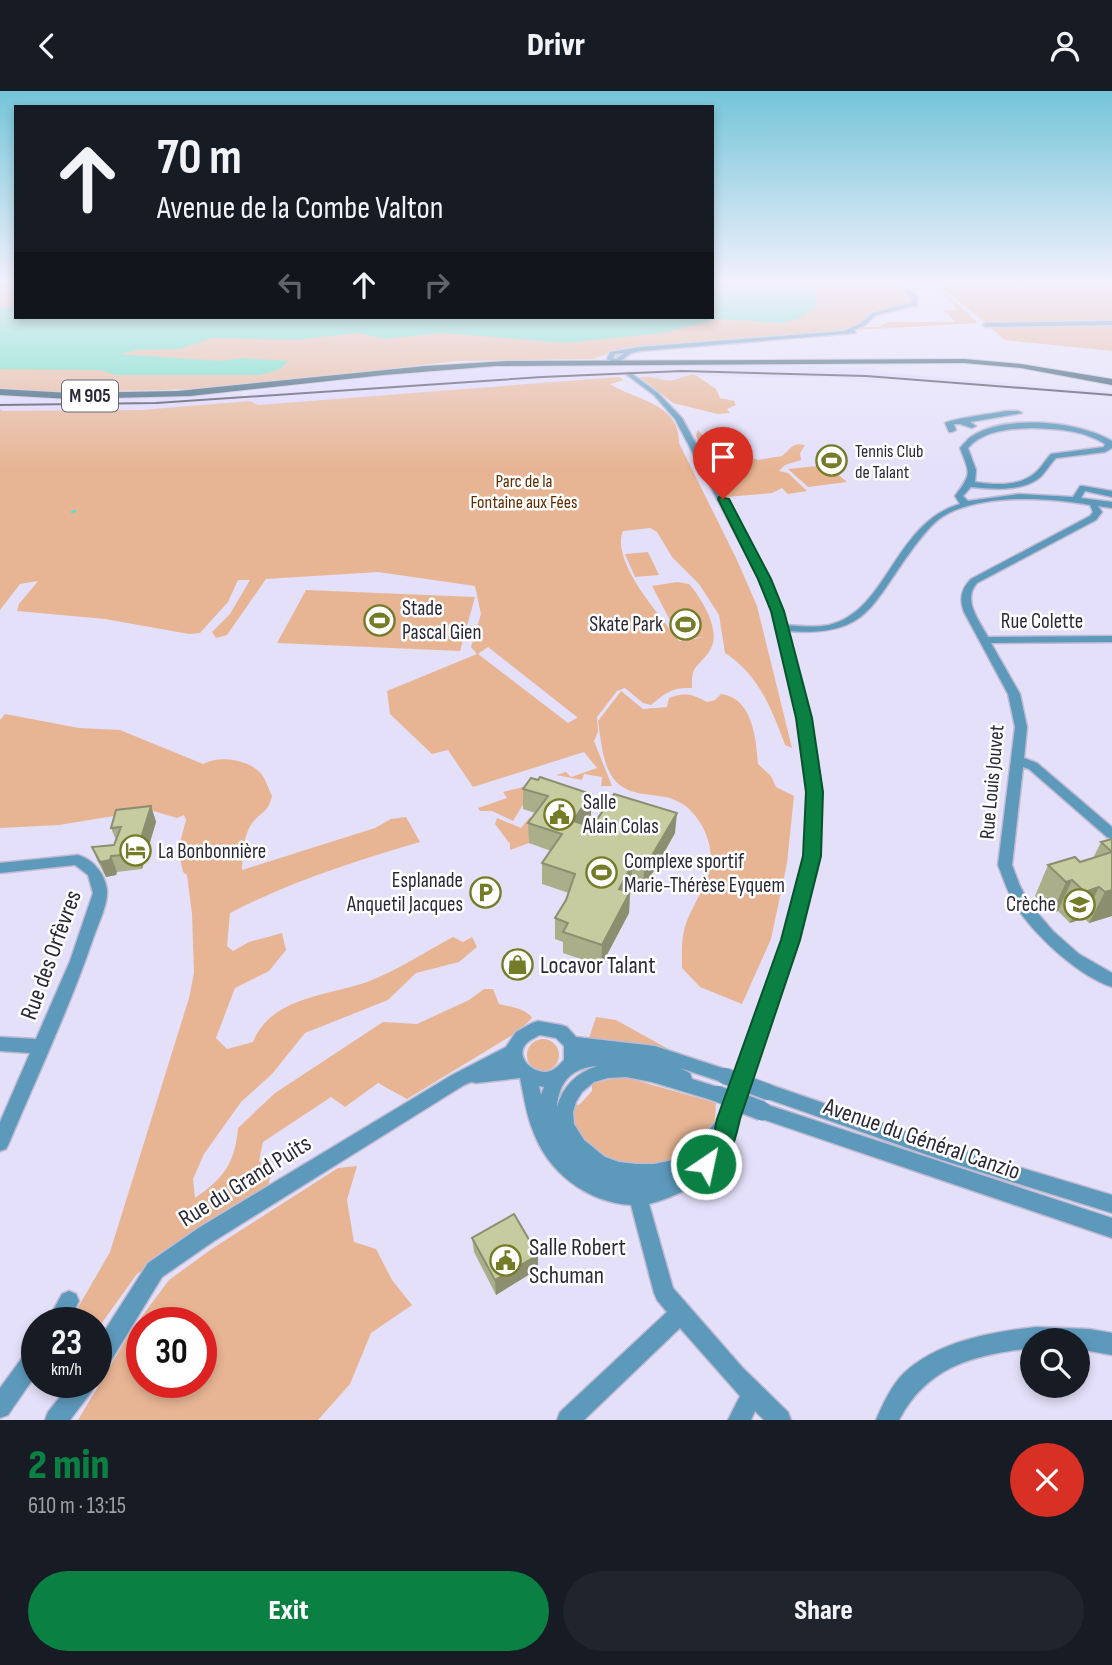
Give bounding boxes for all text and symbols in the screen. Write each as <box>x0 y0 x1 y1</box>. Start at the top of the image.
text: Drivr <box>527 26 585 65</box>
icon: back <box>28 27 66 65</box>
icon: person <box>1046 27 1084 65</box>
text: 70 m <box>157 129 242 188</box>
icon: ahead <box>42 133 133 224</box>
text: Avenue de la Combe Valton <box>157 189 443 228</box>
icon: left <box>272 266 310 304</box>
icon: ahead <box>345 266 383 304</box>
icon: right <box>418 266 456 304</box>
road number: M 905 <box>62 381 118 411</box>
pin <box>693 427 753 499</box>
icon: arrive <box>704 438 742 476</box>
place label: Tennis Club de Talant <box>855 441 924 483</box>
sports icon: Tennis Club de Talant <box>815 444 849 478</box>
park label: Parc de la Fontaine aux Fées <box>471 471 577 513</box>
place label: Stade Pascal Gien <box>402 596 482 645</box>
sports icon: Stade Pascal Gien <box>362 603 396 637</box>
sports icon: Skate Park <box>669 607 703 641</box>
street label: Rue Colette <box>1001 609 1083 634</box>
place label: Skate Park <box>589 612 663 637</box>
street label: Rue Louis Jouvet <box>975 724 1009 840</box>
place label: Salle Alain Colas <box>582 790 659 839</box>
public building icon: Salle Alain Colas <box>543 797 577 831</box>
hotel icon: La Bonbonnière <box>118 834 152 868</box>
place label: La Bonbonnière <box>158 839 266 864</box>
place label: Complexe sportif Marie-Thérèse Eyquem <box>624 849 785 898</box>
sports icon: Complexe sportif Marie-Thérèse Eyquem <box>584 856 618 890</box>
place label: Esplanade Anquetil Jacques <box>346 868 463 917</box>
parking icon: Esplanade Anquetil Jacques <box>469 875 503 909</box>
street label: Rue des Orfèvres <box>14 886 88 1024</box>
school or university icon: Crèche <box>1062 887 1096 921</box>
place label: Crèche <box>1006 892 1056 917</box>
shop icon: Locavor Talant <box>500 948 534 982</box>
place label: Locavor Talant <box>540 951 656 980</box>
street label: Avenue du Général Canzio <box>819 1091 1024 1186</box>
position arrow <box>669 1127 743 1201</box>
street label: Rue du Grand Puits <box>173 1129 317 1233</box>
place label: Salle Robert Schuman <box>529 1233 626 1290</box>
public building icon: Salle Robert Schuman <box>489 1244 523 1278</box>
speed limit sign: 30 <box>126 1307 217 1398</box>
text: 23 <box>51 1322 82 1365</box>
map controls <box>1020 1328 1090 1398</box>
button: search <box>1020 1328 1090 1398</box>
text: km/h <box>51 1359 82 1380</box>
text: 2 min <box>28 1440 109 1491</box>
button: close <box>1010 1443 1084 1517</box>
text: 610 m · 13:15 <box>28 1492 126 1520</box>
button: Exit <box>28 1571 549 1651</box>
button: Share <box>563 1571 1084 1651</box>

